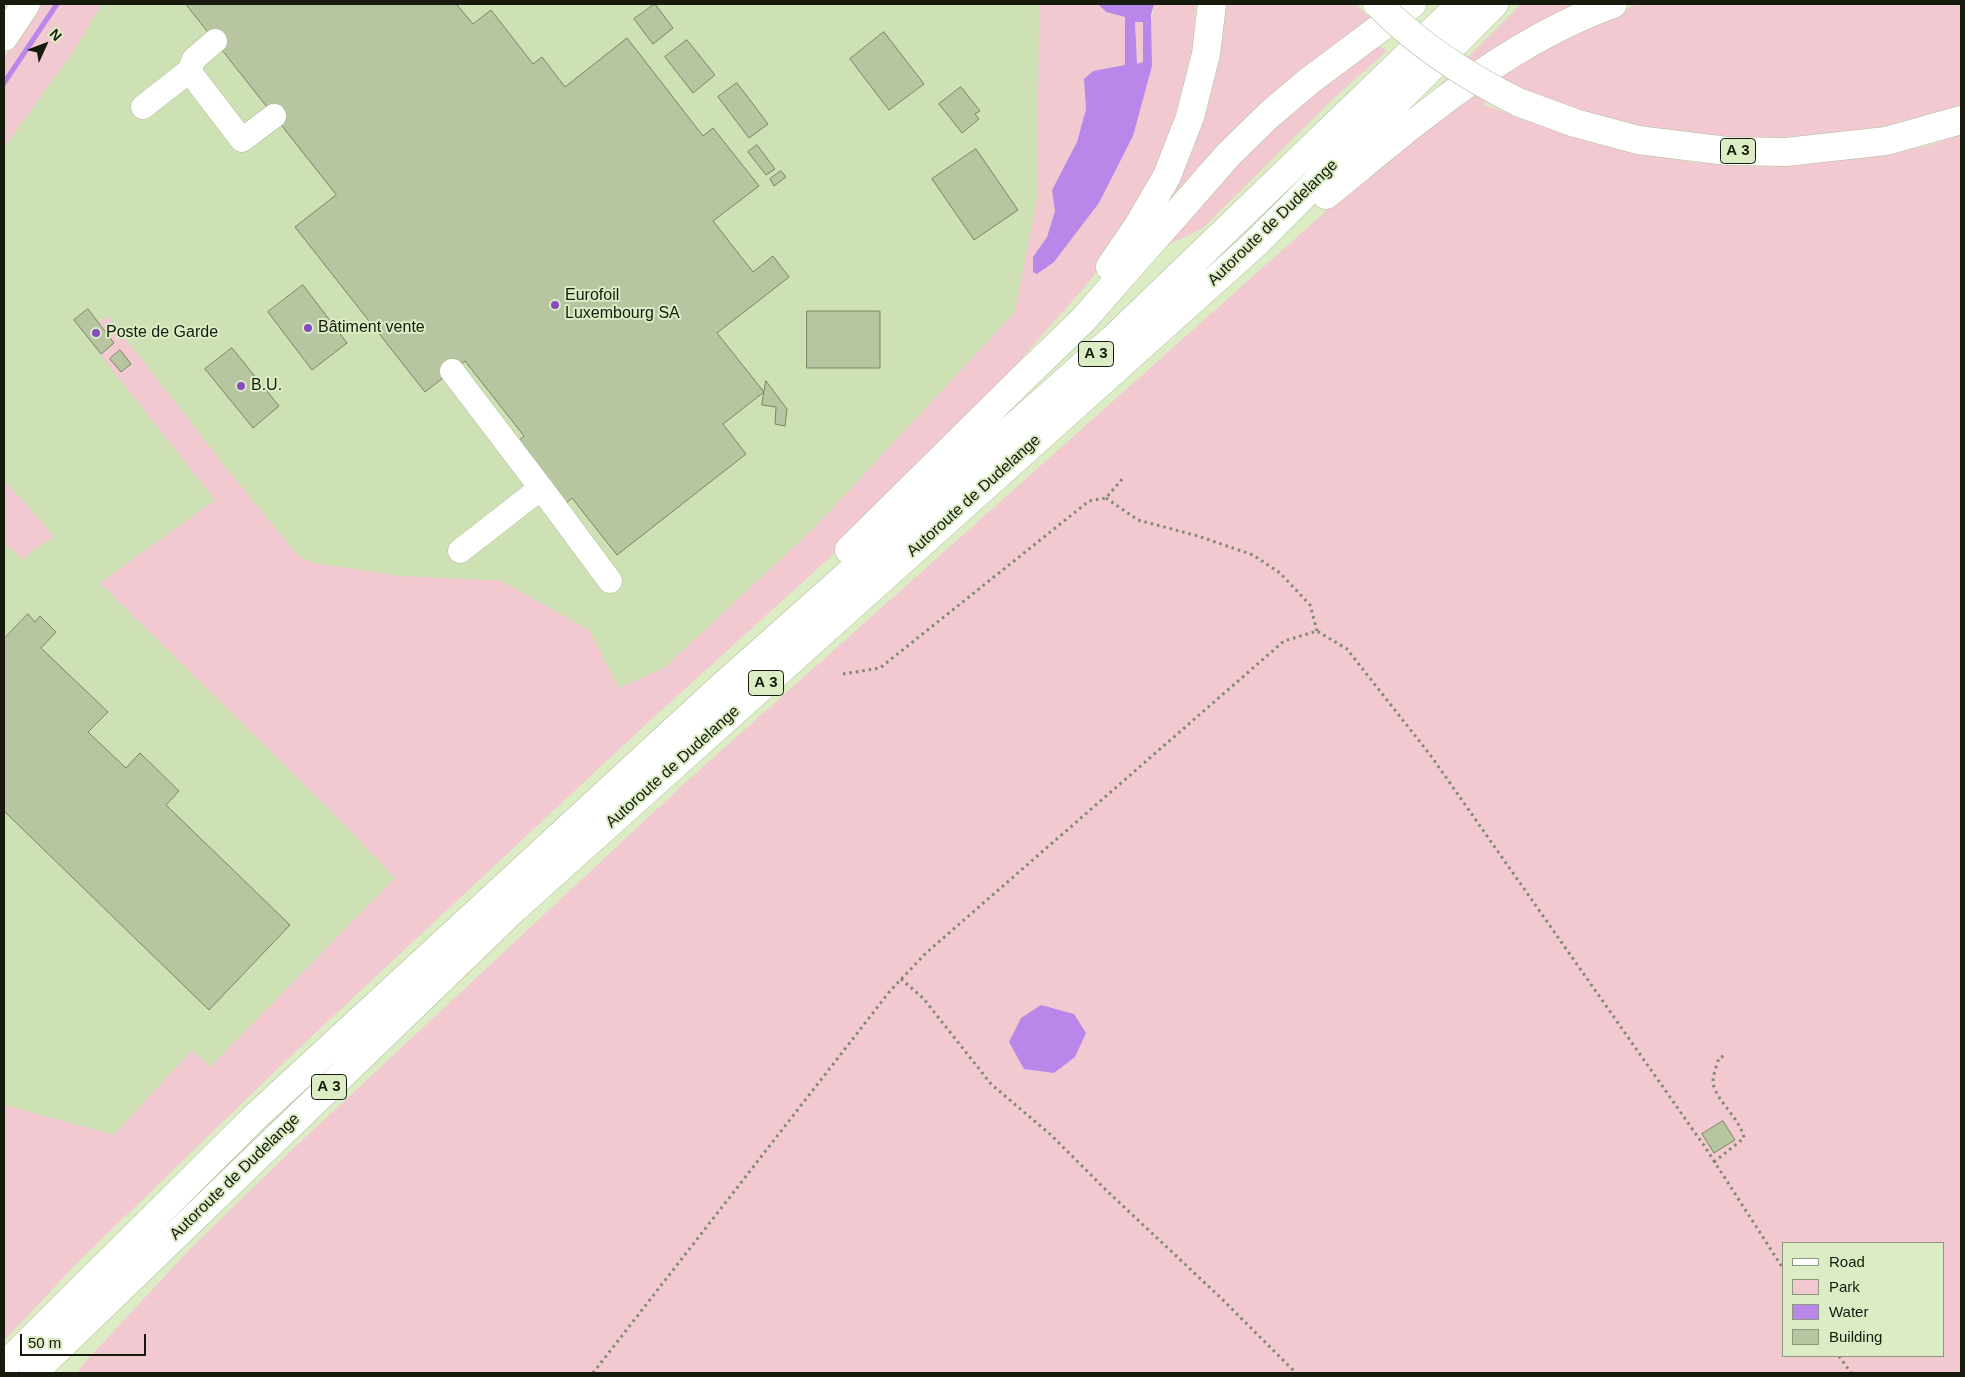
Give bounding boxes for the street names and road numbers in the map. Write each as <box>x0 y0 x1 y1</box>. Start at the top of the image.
road number: A 3 <box>1720 138 1756 164</box>
street label: Autoroute de Dudelange <box>1204 156 1342 290</box>
road number: A 3 <box>1078 342 1114 366</box>
street label: Autoroute de Dudelange <box>903 431 1045 561</box>
road number: A 3 <box>748 670 784 696</box>
street label: Autoroute de Dudelange <box>602 702 744 832</box>
road number: A 3 <box>312 1074 346 1100</box>
street label: Autoroute de Dudelange <box>166 1110 304 1244</box>

